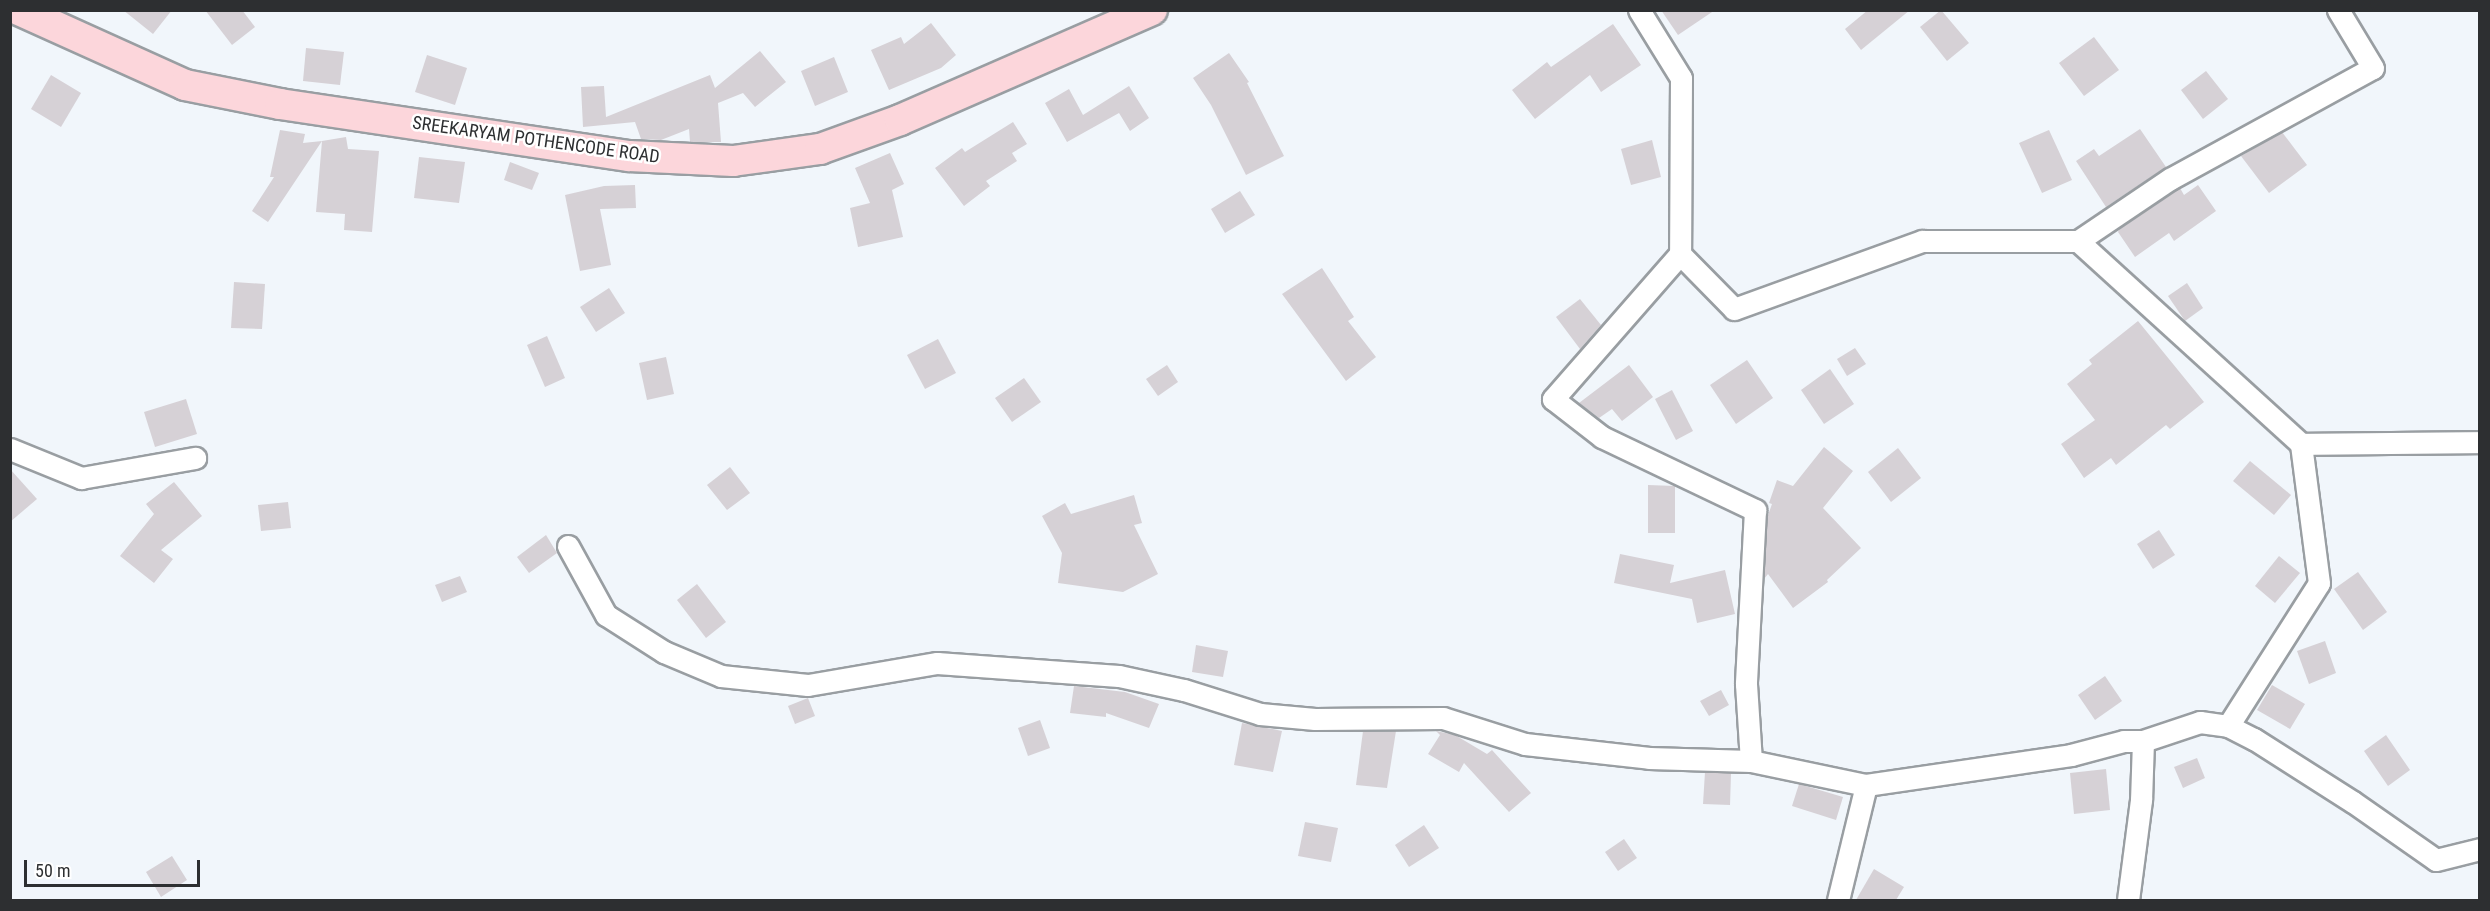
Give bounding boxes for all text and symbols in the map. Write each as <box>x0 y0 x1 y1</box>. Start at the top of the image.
street label: SREEKARYAM POTHENCODE ROAD <box>411 112 661 168</box>
scale bar <box>27 848 202 886</box>
text: 50 m <box>35 860 70 881</box>

